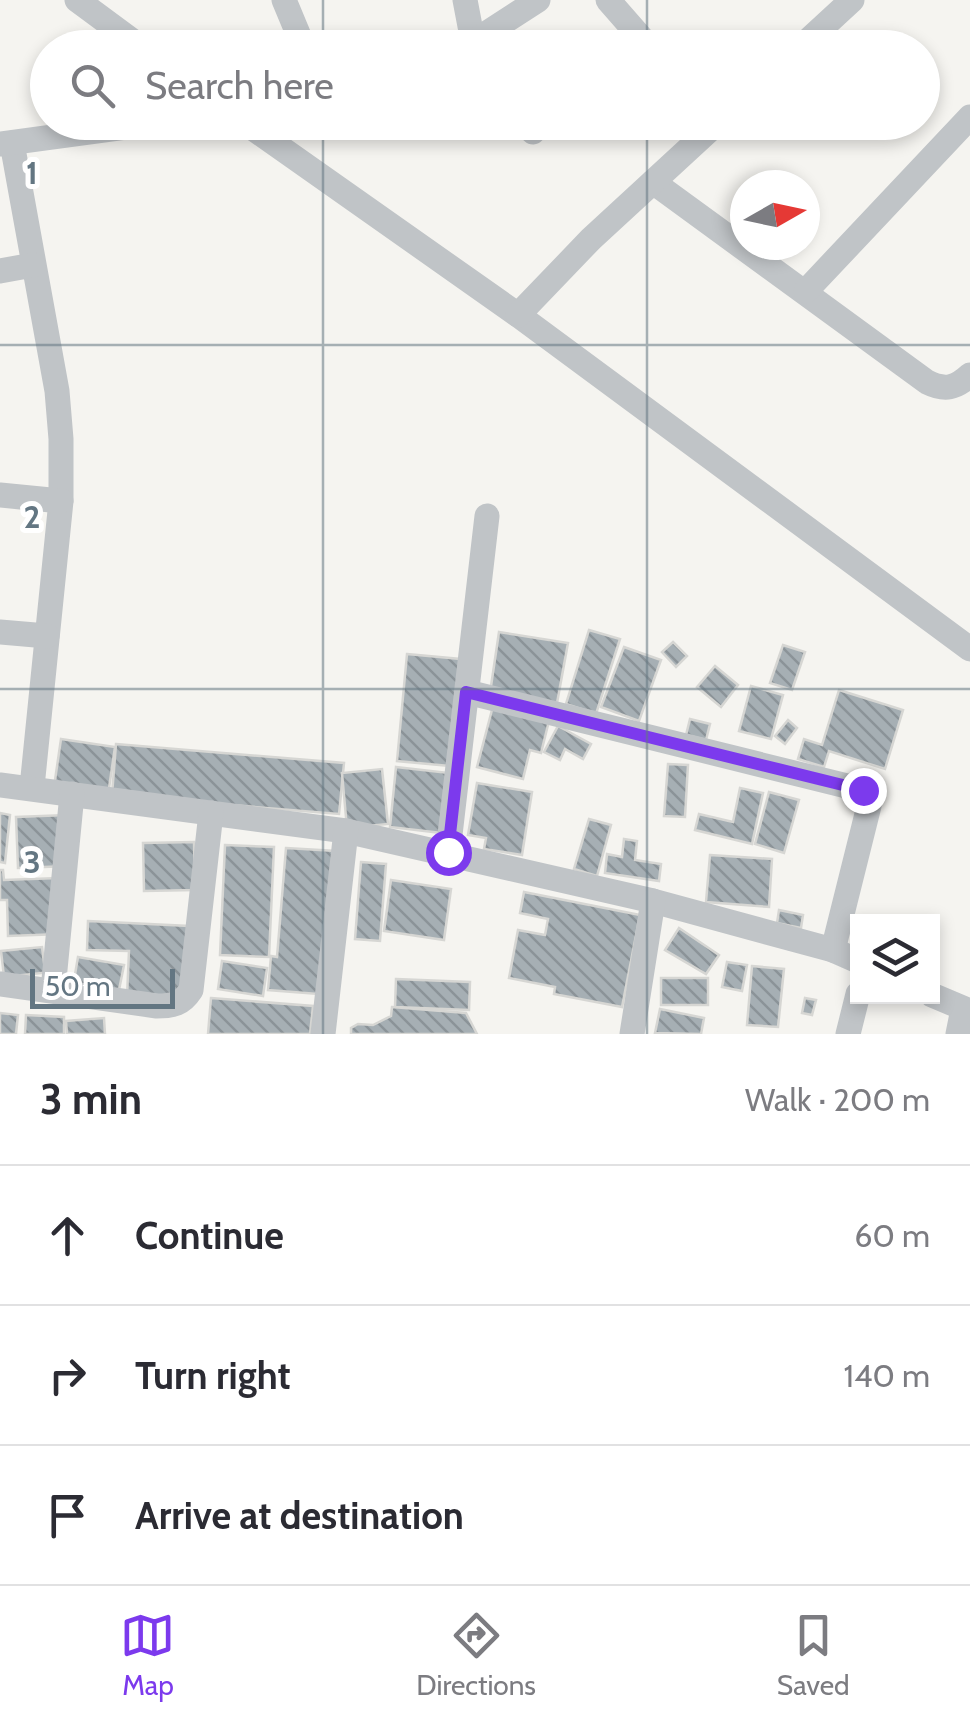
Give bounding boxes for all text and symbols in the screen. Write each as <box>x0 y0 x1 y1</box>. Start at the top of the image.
search box <box>30 30 940 140</box>
icon: search <box>65 58 120 113</box>
text: Search here <box>145 62 334 109</box>
text: 1 <box>26 153 38 192</box>
north arrow <box>730 170 820 260</box>
text: 2 <box>24 497 40 536</box>
route end <box>841 768 887 814</box>
route start <box>426 830 472 876</box>
text: 3 <box>23 842 41 881</box>
map controls <box>850 914 940 1004</box>
button: layers <box>850 914 940 1004</box>
scale bar <box>30 964 175 1008</box>
text: 50 m <box>45 969 111 1003</box>
text: 3 min <box>40 1073 142 1125</box>
text: Walk · 200 m <box>745 1080 930 1119</box>
icon: ahead <box>40 1208 95 1263</box>
text: Continue <box>135 1212 284 1259</box>
text: 60 m <box>854 1216 930 1255</box>
icon: right <box>40 1348 95 1403</box>
text: Turn right <box>135 1352 291 1399</box>
text: 140 m <box>843 1356 930 1395</box>
icon: arrive <box>40 1488 95 1543</box>
text: Arrive at destination <box>135 1492 464 1539</box>
tab: Map <box>120 1608 175 1702</box>
tab: Directions <box>416 1608 536 1702</box>
tab: Saved <box>777 1608 850 1702</box>

